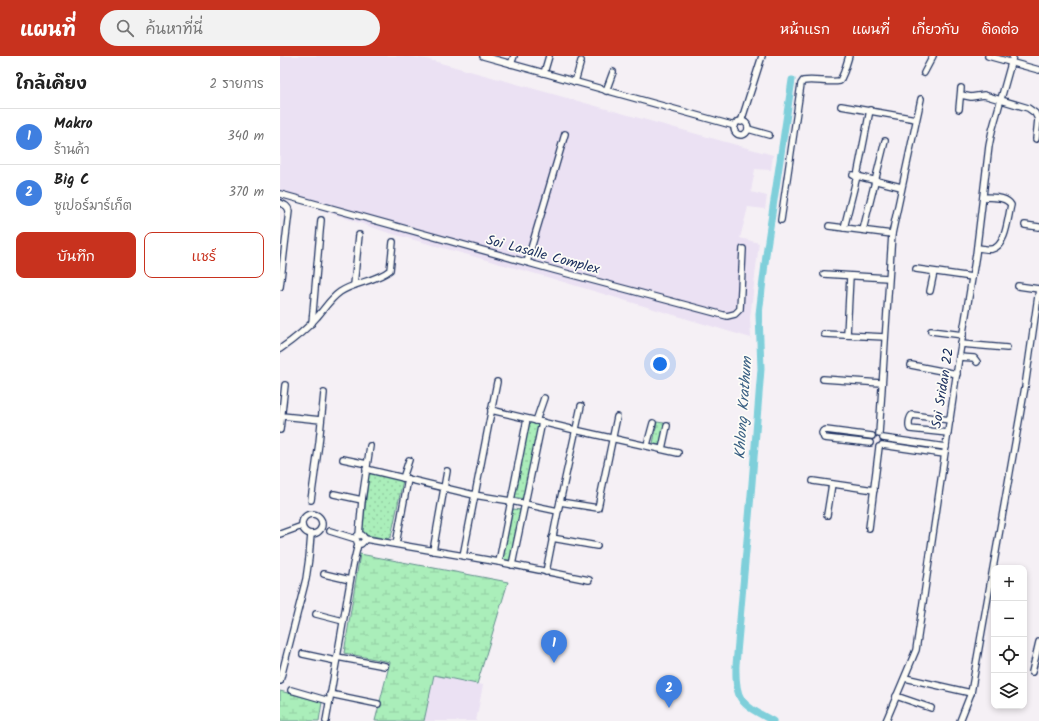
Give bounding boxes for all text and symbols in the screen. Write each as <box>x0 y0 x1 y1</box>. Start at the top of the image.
search box <box>100 10 380 46</box>
text: แผนที่ <box>20 16 76 46</box>
icon: search <box>114 17 136 39</box>
text: ค้นหาที่นี่ <box>146 18 203 42</box>
text: หน้าแรก <box>780 19 830 41</box>
text: แผนที่ <box>852 19 890 41</box>
text: เกี่ยวกับ <box>912 19 959 41</box>
text: ติดต่อ <box>981 19 1019 41</box>
text: ใกล้เคียง <box>16 71 87 98</box>
text: 2 รายการ <box>210 74 264 95</box>
text: Makro <box>54 112 93 136</box>
text: 1 <box>27 126 31 147</box>
text: 340 m <box>227 126 264 147</box>
text: ร้านค้า <box>54 140 90 161</box>
text: Big C <box>54 168 90 192</box>
text: 2 <box>25 182 33 203</box>
text: 370 m <box>229 182 264 203</box>
text: ซูเปอร์มาร์เก็ต <box>54 196 132 217</box>
street label: Soi Lasalle Complex <box>484 229 603 281</box>
button: บันทึก <box>16 232 136 278</box>
button: แชร์ <box>144 232 264 278</box>
street label: Soi Sridan 22 <box>926 346 960 430</box>
your location <box>650 354 670 374</box>
water label: Khlong Krathum <box>728 355 760 460</box>
map controls <box>991 565 1027 709</box>
button: + <box>991 565 1027 601</box>
button: − <box>991 601 1027 637</box>
pin: 1 <box>541 630 567 663</box>
button: locate <box>991 637 1027 673</box>
button: layers <box>991 673 1027 709</box>
pin: 2 <box>656 675 682 708</box>

